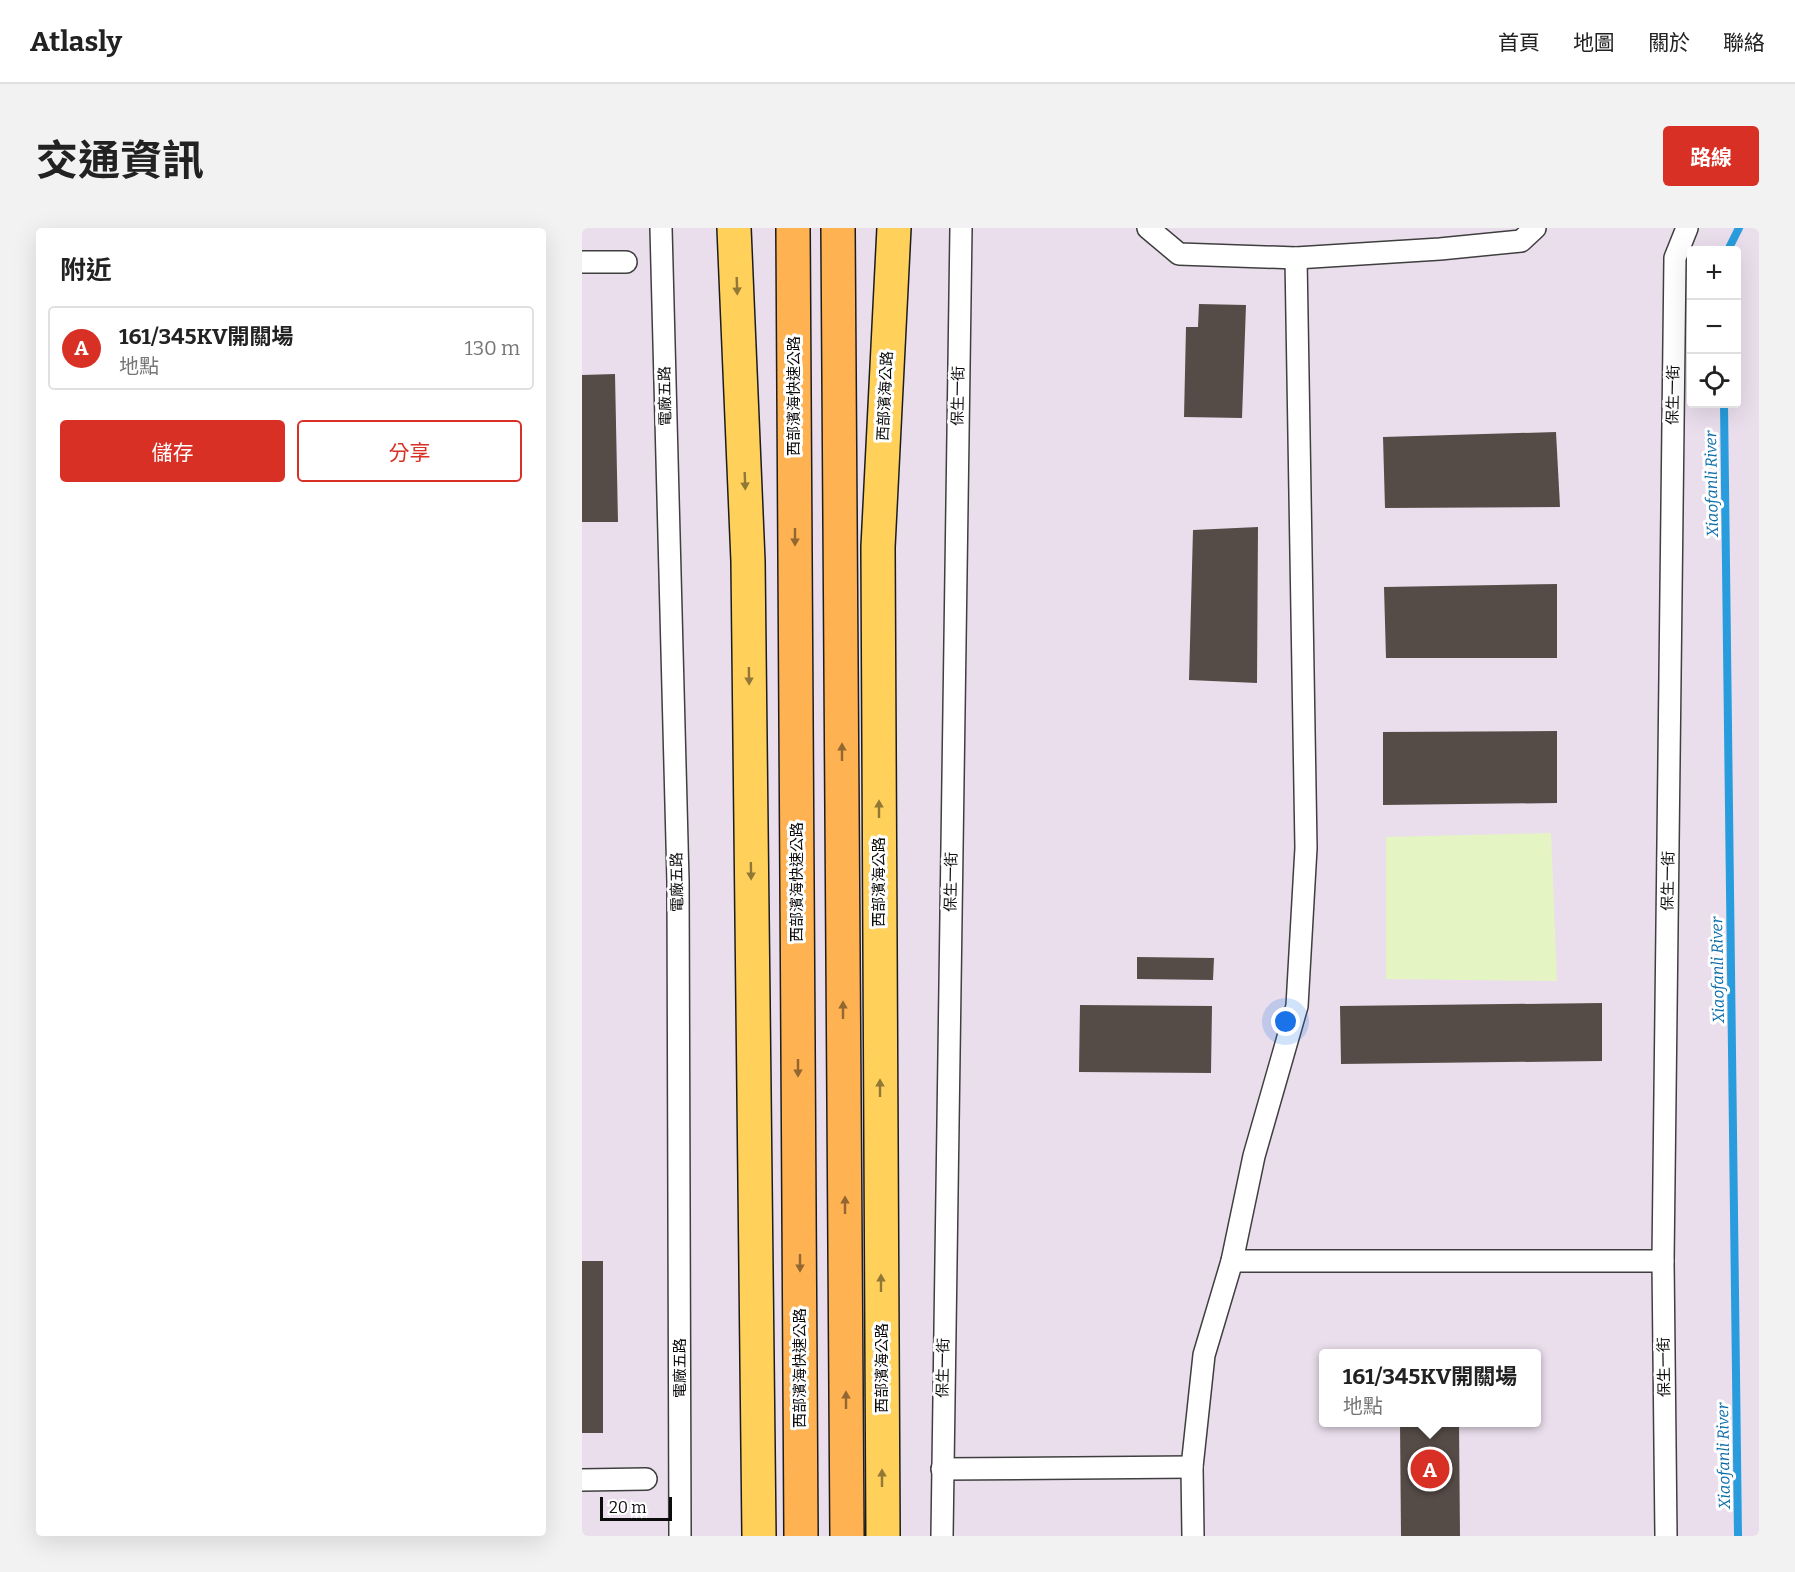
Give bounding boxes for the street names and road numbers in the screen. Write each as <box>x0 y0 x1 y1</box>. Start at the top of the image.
street label: 西部濱海快速公路 <box>785 336 803 456</box>
street label: 西部濱海公路 <box>874 351 896 441</box>
street label: 保生一街 <box>1663 365 1683 425</box>
street label: 電廠五路 <box>655 366 675 426</box>
street label: 保生一街 <box>948 366 968 426</box>
street label: 西部濱海快速公路 <box>788 822 806 942</box>
street label: 西部濱海公路 <box>870 837 888 927</box>
street label: 保生一街 <box>1658 851 1678 911</box>
street label: 電廠五路 <box>667 852 687 912</box>
street label: 保生一街 <box>941 852 961 912</box>
street label: 西部濱海快速公路 <box>791 1308 809 1428</box>
street label: 西部濱海公路 <box>873 1323 891 1413</box>
street label: 保生一街 <box>1654 1337 1674 1397</box>
street label: 電廠五路 <box>671 1338 689 1398</box>
street label: 保生一街 <box>933 1338 953 1398</box>

